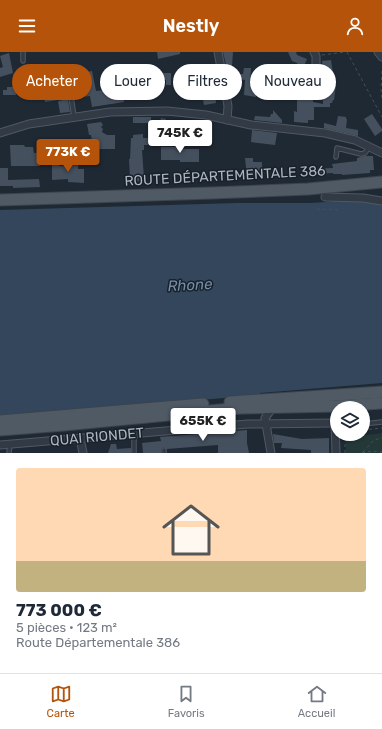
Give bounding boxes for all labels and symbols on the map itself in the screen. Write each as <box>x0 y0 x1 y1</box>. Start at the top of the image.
pin: 745K € <box>147 120 213 154</box>
pin: 773K € <box>35 139 101 173</box>
street label: ROUTE DÉPARTEMENTALE 386 <box>124 161 326 190</box>
water label: Rhone <box>167 275 214 295</box>
pin: 655K € <box>170 408 236 442</box>
street label: QUAI RIONDET <box>49 424 145 450</box>

